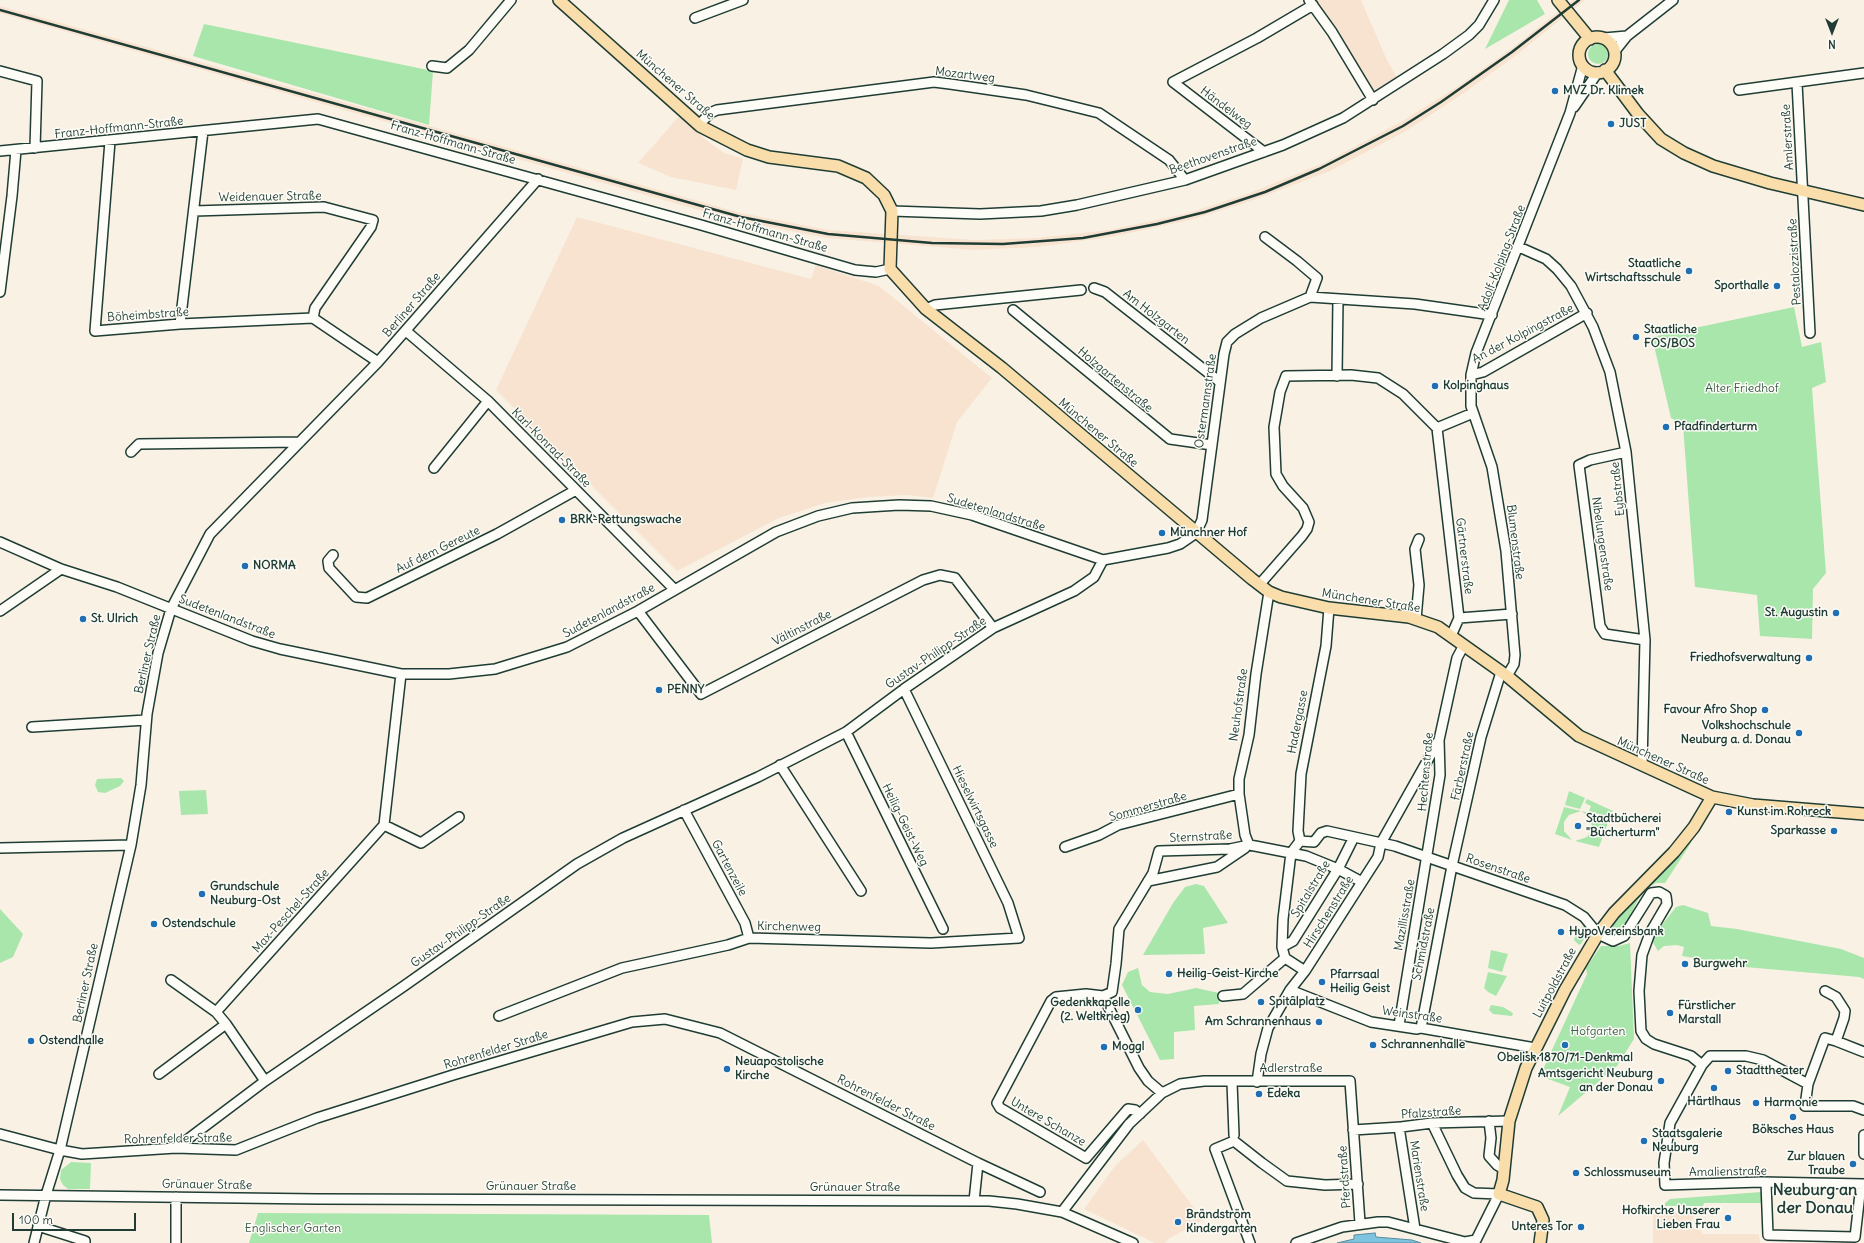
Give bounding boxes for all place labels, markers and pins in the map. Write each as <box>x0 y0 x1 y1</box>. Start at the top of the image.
place label: MVZ Dr. Klimek <box>1563 84 1644 98</box>
marker: MVZ Dr. Klimek <box>1550 86 1560 96</box>
place label: JUST <box>1619 117 1646 131</box>
marker: JUST <box>1606 119 1616 129</box>
place label: Staatliche Wirtschaftsschule <box>1585 257 1681 285</box>
marker: Staatliche Wirtschaftsschule <box>1684 266 1694 276</box>
place label: Sporthalle <box>1714 279 1769 293</box>
marker: Sporthalle <box>1772 281 1782 291</box>
place label: Staatliche FOS/BOS <box>1644 323 1697 351</box>
marker: Staatliche FOS/BOS <box>1631 332 1641 342</box>
place label: Kolpinghaus <box>1443 379 1509 393</box>
marker: Kolpinghaus <box>1430 381 1440 391</box>
place label: Pfadfinderturm <box>1674 420 1757 434</box>
marker: Pfadfinderturm <box>1661 422 1671 432</box>
place label: BRK-Rettungswache <box>570 513 682 527</box>
marker: BRK-Rettungswache <box>557 515 567 525</box>
place label: Münchner Hof <box>1170 526 1247 540</box>
marker: Münchner Hof <box>1157 528 1167 538</box>
place label: NORMA <box>253 559 296 573</box>
marker: NORMA <box>240 561 250 571</box>
place label: St. Augustin <box>1765 606 1828 620</box>
marker: St. Augustin <box>1831 608 1841 618</box>
place label: St. Ulrich <box>91 612 138 626</box>
marker: St. Ulrich <box>78 614 88 624</box>
place label: Friedhofsverwaltung <box>1690 651 1801 665</box>
marker: Friedhofsverwaltung <box>1804 653 1814 663</box>
place label: PENNY <box>667 683 704 697</box>
marker: PENNY <box>654 685 664 695</box>
place label: Favour Afro Shop <box>1663 703 1757 717</box>
marker: Favour Afro Shop <box>1760 705 1770 715</box>
place label: Volkshochschule Neuburg a. d. Donau <box>1681 719 1791 747</box>
marker: Volkshochschule Neuburg a. d. Donau <box>1794 728 1804 738</box>
place label: Kunst im Rohreck <box>1737 805 1831 819</box>
marker: Kunst im Rohreck <box>1724 807 1734 817</box>
place label: Stadtbücherei "Bücherturm" <box>1586 812 1661 840</box>
marker: Stadtbücherei "Bücherturm" <box>1573 821 1583 831</box>
place label: Sparkasse <box>1770 824 1826 838</box>
marker: Sparkasse <box>1829 826 1839 836</box>
place label: Grundschule Neuburg-Ost <box>210 880 281 908</box>
marker: Grundschule Neuburg-Ost <box>197 889 207 899</box>
place label: Ostendschule <box>162 917 236 931</box>
marker: Ostendschule <box>149 919 159 929</box>
place label: HypoVereinsbank <box>1569 925 1664 939</box>
marker: HypoVereinsbank <box>1556 927 1566 937</box>
place label: Burgwehr <box>1693 957 1747 971</box>
marker: Burgwehr <box>1680 959 1690 969</box>
place label: Heilig-Geist-Kirche <box>1177 967 1278 981</box>
place label: Pfarrsaal Heilig Geist <box>1330 968 1390 996</box>
marker: Heilig-Geist-Kirche <box>1164 969 1174 979</box>
marker: Pfarrsaal Heilig Geist <box>1317 977 1327 987</box>
place label: Spitalplatz <box>1269 995 1325 1009</box>
place label: Gedenkkapelle (2. Weltkrieg) <box>1050 996 1130 1024</box>
marker: Spitalplatz <box>1256 997 1266 1007</box>
place label: Fürstlicher Marstall <box>1678 999 1736 1027</box>
marker: Gedenkkapelle (2. Weltkrieg) <box>1133 1005 1143 1015</box>
marker: Fürstlicher Marstall <box>1665 1008 1675 1018</box>
place label: Am Schrannenhaus <box>1205 1015 1311 1029</box>
marker: Am Schrannenhaus <box>1314 1017 1324 1027</box>
place label: Ostendhalle <box>39 1034 104 1048</box>
marker: Ostendhalle <box>26 1036 36 1046</box>
place label: Schrannenhalle <box>1381 1038 1465 1052</box>
place label: Moggl <box>1112 1040 1144 1054</box>
marker: Schrannenhalle <box>1368 1040 1378 1050</box>
marker: Obelisk 1870/71-Denkmal <box>1560 1040 1570 1050</box>
marker: Moggl <box>1099 1042 1109 1052</box>
place label: Obelisk 1870/71-Denkmal <box>1497 1051 1633 1065</box>
place label: Neuapostolische Kirche <box>735 1055 824 1083</box>
marker: Neuapostolische Kirche <box>722 1064 732 1074</box>
place label: Stadttheater <box>1736 1064 1804 1078</box>
marker: Stadttheater <box>1723 1066 1733 1076</box>
place label: Amtsgericht Neuburg an der Donau <box>1538 1067 1653 1095</box>
marker: Amtsgericht Neuburg an der Donau <box>1656 1076 1666 1086</box>
marker: Härtlhaus <box>1709 1083 1719 1093</box>
place label: Edeka <box>1267 1087 1300 1101</box>
marker: Edeka <box>1254 1089 1264 1099</box>
place label: Härtlhaus <box>1687 1095 1741 1109</box>
place label: Harmonie <box>1764 1096 1818 1110</box>
marker: Harmonie <box>1751 1098 1761 1108</box>
marker: Böksches Haus <box>1788 1112 1798 1122</box>
place label: Böksches Haus <box>1752 1123 1834 1137</box>
place label: Staatsgalerie Neuburg <box>1652 1127 1722 1155</box>
marker: Staatsgalerie Neuburg <box>1639 1136 1649 1146</box>
place label: Zur blauen Traube <box>1787 1150 1845 1178</box>
marker: Zur blauen Traube <box>1848 1159 1858 1169</box>
place label: Schlossmuseum <box>1584 1166 1671 1180</box>
marker: Schlossmuseum <box>1571 1168 1581 1178</box>
place label: Hofkirche Unserer Lieben Frau <box>1622 1204 1720 1232</box>
place label: Brändström Kindergarten <box>1186 1208 1257 1236</box>
marker: Hofkirche Unserer Lieben Frau <box>1723 1213 1733 1223</box>
marker: Brändström Kindergarten <box>1173 1217 1183 1227</box>
place label: Unteres Tor <box>1511 1220 1573 1234</box>
marker: Unteres Tor <box>1576 1222 1586 1232</box>

